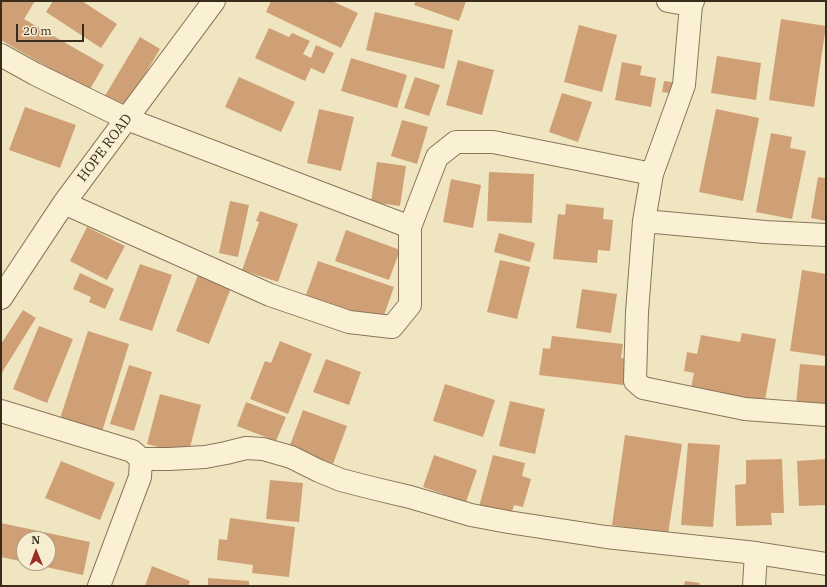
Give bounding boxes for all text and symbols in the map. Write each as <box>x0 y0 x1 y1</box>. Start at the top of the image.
scale bar <box>18 16 86 42</box>
text: 20 m <box>23 23 52 38</box>
street label: HOPE ROAD <box>74 111 136 185</box>
north arrow <box>16 531 56 571</box>
text: N <box>31 533 40 547</box>

